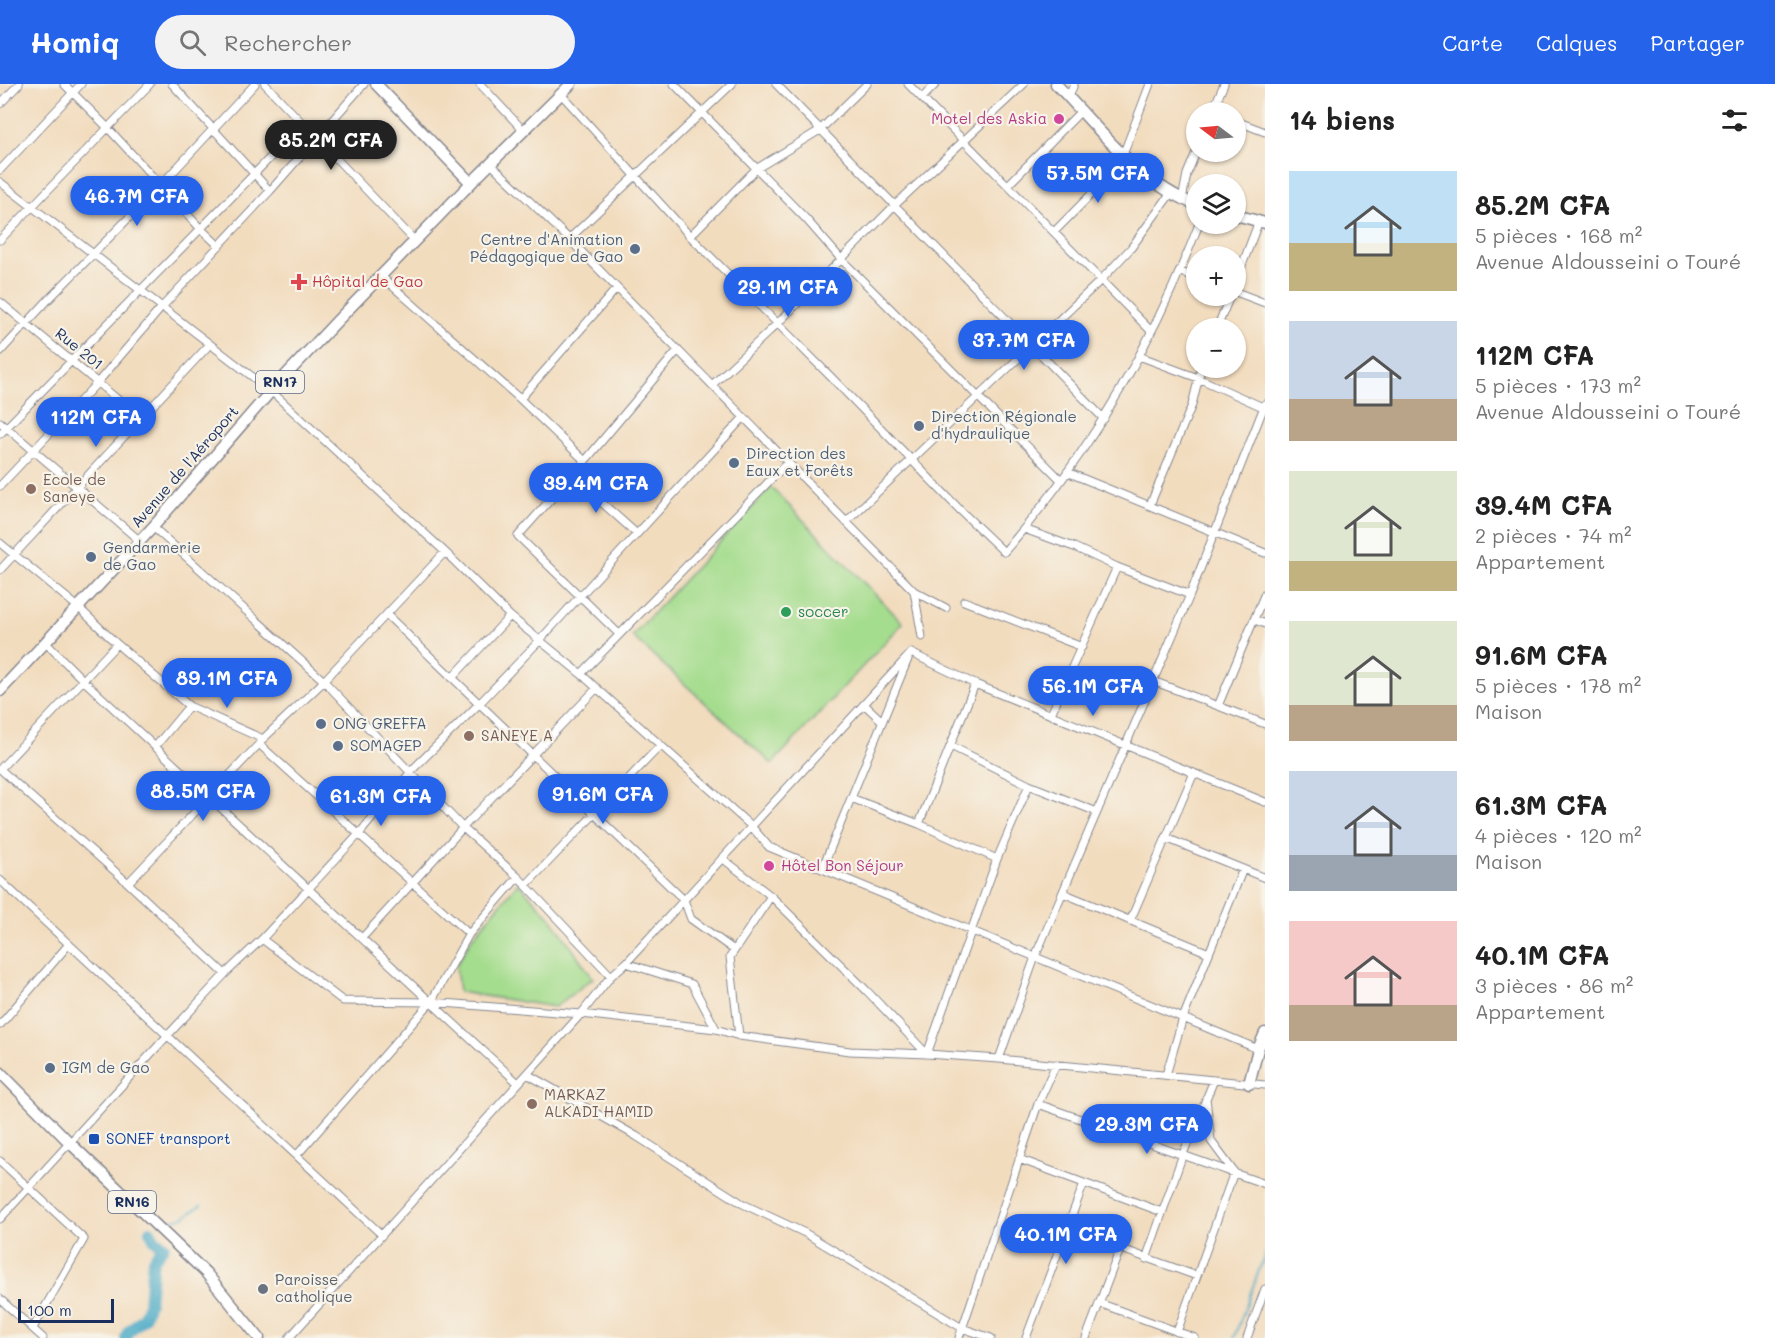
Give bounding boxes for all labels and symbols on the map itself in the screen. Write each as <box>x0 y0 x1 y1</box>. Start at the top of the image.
north arrow <box>1186 102 1246 162</box>
place label: Motel des Askia <box>931 108 1047 128</box>
marker: Motel des Askia <box>1052 112 1066 126</box>
pin: 85.2M CFA <box>262 120 400 171</box>
pin: 57.5M CFA <box>1029 153 1167 204</box>
pin: 46.7M CFA <box>68 176 206 227</box>
place label: Centre d'Animation Pédagogique de Gao <box>470 229 623 266</box>
marker: Centre d'Animation Pédagogique de Gao <box>628 242 642 256</box>
pin: 29.1M CFA <box>719 267 857 318</box>
place label: Hôpital de Gao <box>312 271 423 291</box>
marker: Hôpital de Gao <box>290 273 308 291</box>
pin: 37.7M CFA <box>955 320 1093 371</box>
street label: Rue 201 <box>51 323 108 374</box>
road number: RN17 <box>256 371 304 393</box>
pin: 112M CFA <box>34 397 158 448</box>
street label: Avenue de l'Aéroport <box>126 401 243 531</box>
place label: Direction Régionale d'hydraulique <box>931 406 1077 443</box>
marker: Direction Régionale d'hydraulique <box>912 419 926 433</box>
place label: Direction des Eaux et Forêts <box>746 443 853 480</box>
marker: Direction des Eaux et Forêts <box>727 456 741 470</box>
pin: 39.4M CFA <box>527 463 665 514</box>
place label: Ecole de Saneye <box>43 469 106 506</box>
marker: Ecole de Saneye <box>24 482 38 496</box>
place label: Gendarmerie de Gao <box>103 537 201 574</box>
marker: Gendarmerie de Gao <box>84 550 98 564</box>
place label: soccer <box>798 601 849 621</box>
marker: soccer <box>779 605 793 619</box>
pin: 89.1M CFA <box>158 658 296 709</box>
pin: 56.1M CFA <box>1024 666 1162 717</box>
place label: ONG GREFFA <box>333 713 427 733</box>
marker: ONG GREFFA <box>314 717 328 731</box>
place label: SANEYE A <box>481 725 553 745</box>
marker: SANEYE A <box>462 729 476 743</box>
place label: SOMAGEP <box>350 735 422 755</box>
marker: SOMAGEP <box>331 739 345 753</box>
pin: 88.5M CFA <box>134 771 272 822</box>
pin: 91.6M CFA <box>534 774 672 825</box>
pin: 61.3M CFA <box>312 776 450 827</box>
place label: Hôtel Bon Séjour <box>781 855 904 875</box>
marker: Hôtel Bon Séjour <box>762 859 776 873</box>
place label: IGM de Gao <box>62 1057 149 1077</box>
marker: IGM de Gao <box>43 1061 57 1075</box>
place label: MARKAZ ALKADI HAMID <box>544 1084 653 1121</box>
marker: MARKAZ ALKADI HAMID <box>525 1097 539 1111</box>
pin: 29.3M CFA <box>1078 1104 1216 1155</box>
place label: SONEF transport <box>106 1128 231 1148</box>
marker: SONEF transport <box>87 1132 101 1146</box>
road number: RN16 <box>108 1191 156 1213</box>
pin: 40.1M CFA <box>997 1214 1135 1265</box>
place label: Paroisse catholique <box>275 1269 353 1306</box>
marker: Paroisse catholique <box>256 1282 270 1296</box>
scale bar <box>18 1296 114 1324</box>

